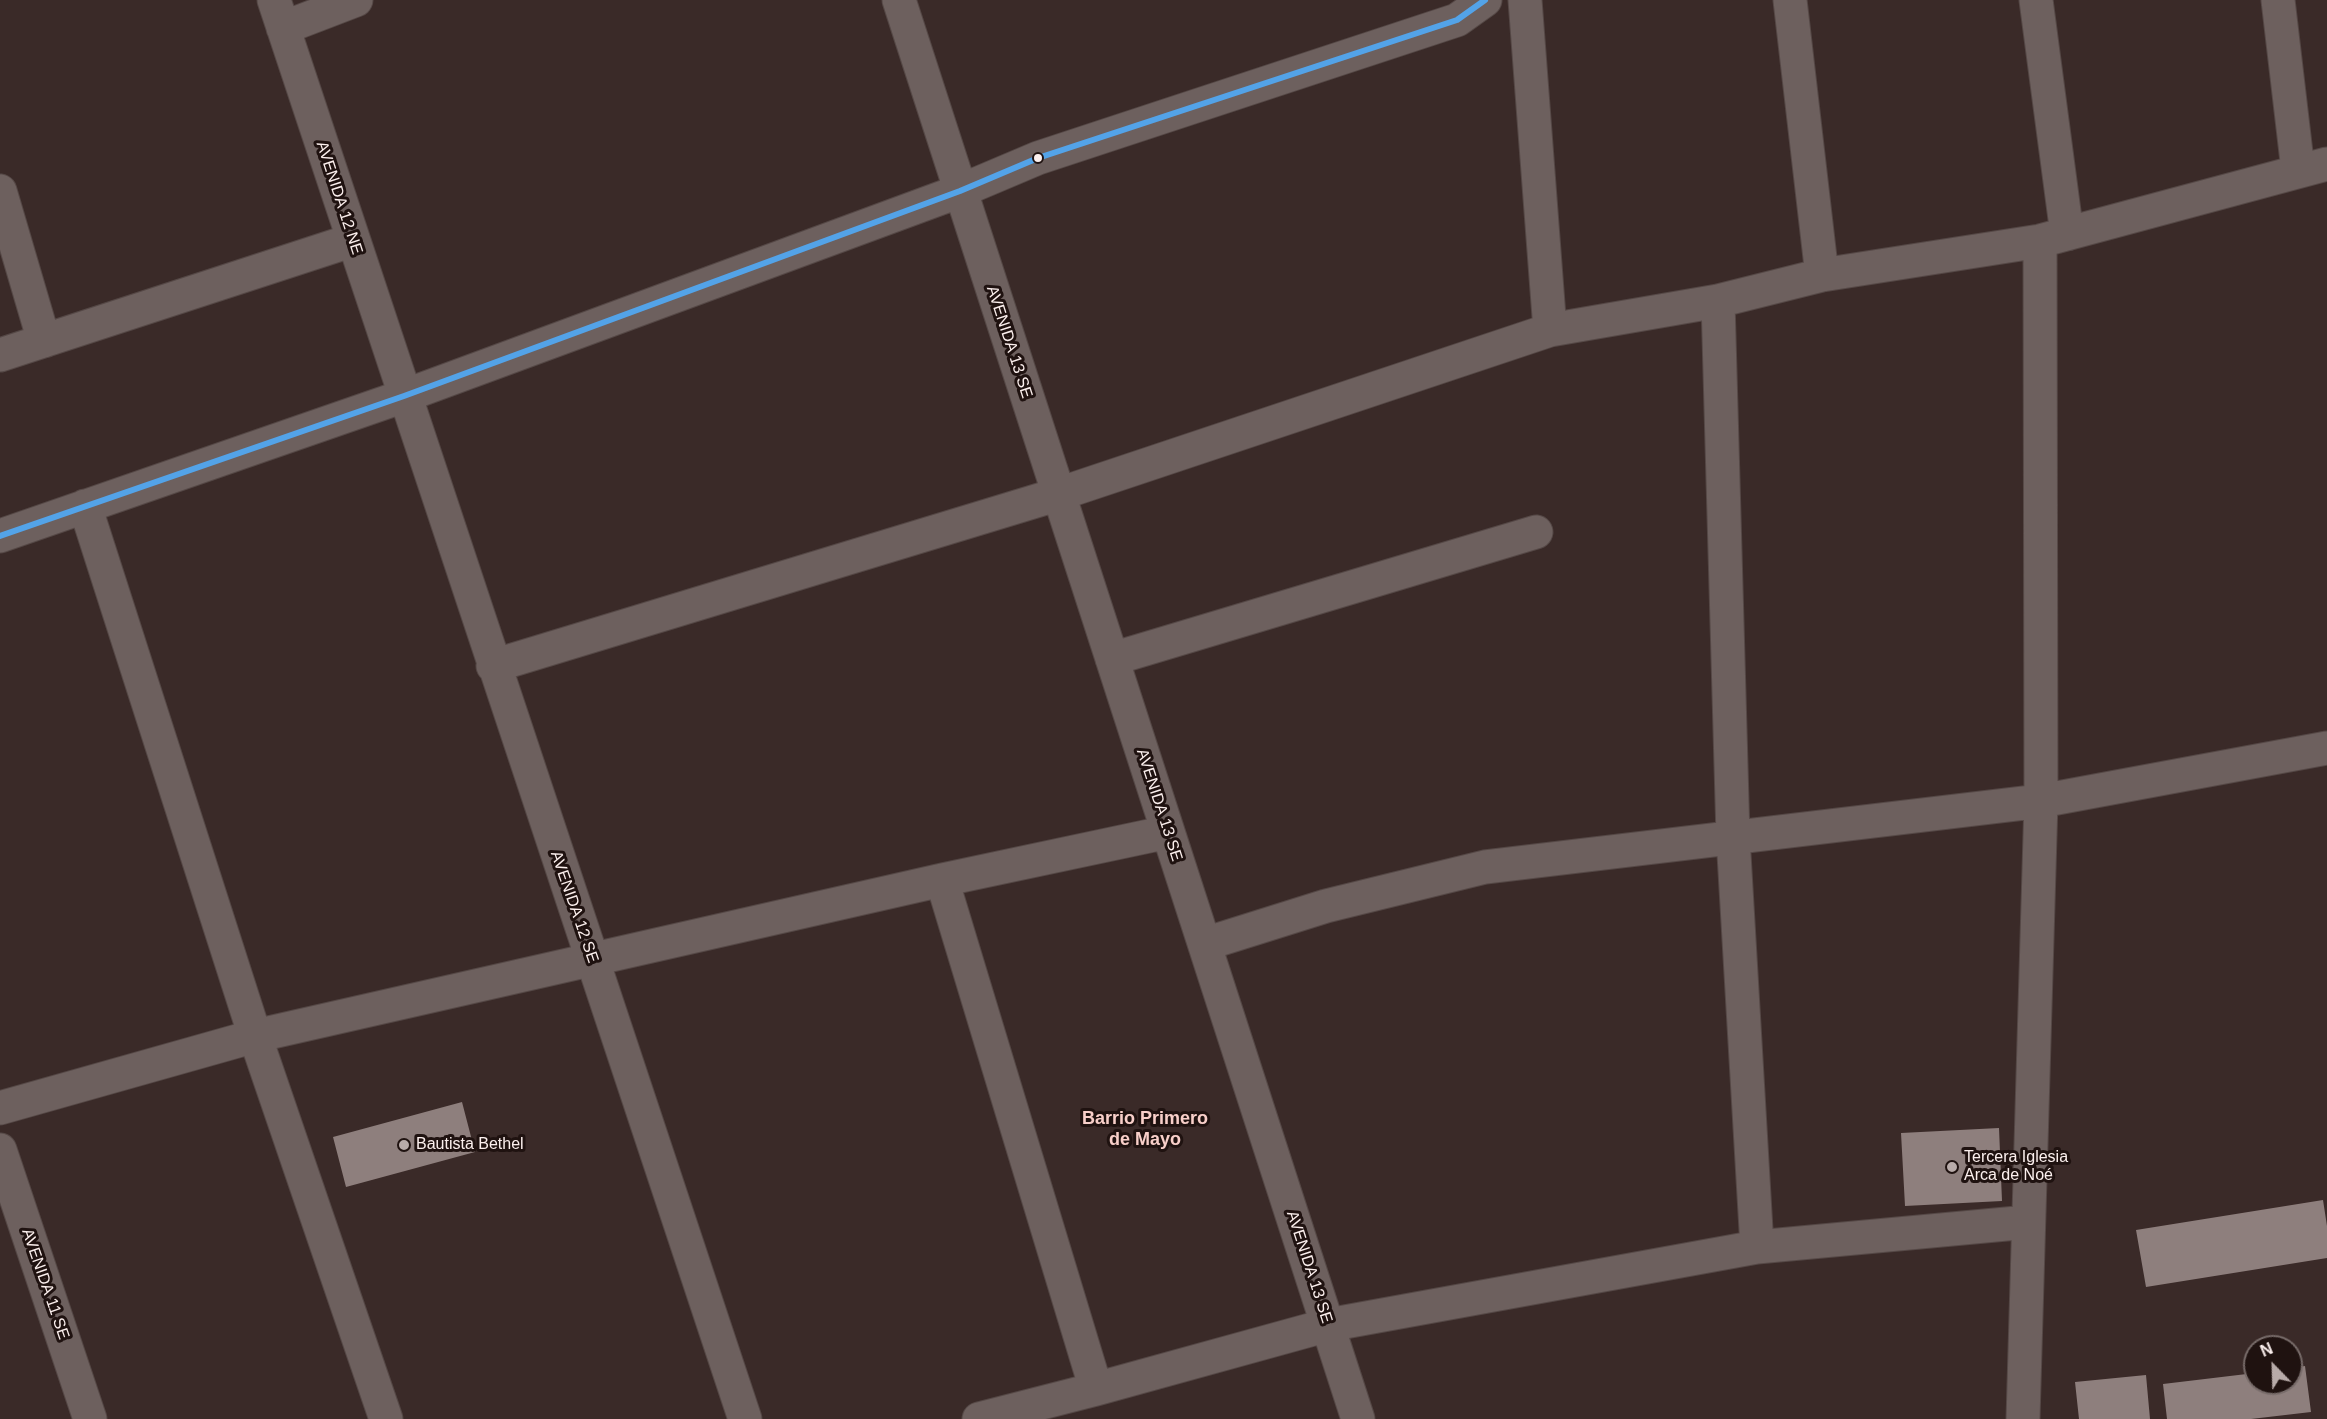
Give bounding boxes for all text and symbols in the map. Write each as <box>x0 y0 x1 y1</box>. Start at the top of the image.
street label: AVENIDA 12 NE <box>312 139 366 257</box>
unlabelled marker <box>1032 152 1044 164</box>
street label: AVENIDA 13 SE <box>982 283 1036 401</box>
street label: AVENIDA 13 SE <box>1132 746 1186 864</box>
street label: AVENIDA 12 SE <box>546 849 602 965</box>
district label: Barrio Primero de Mayo <box>1082 1108 1208 1150</box>
place label: Bautista Bethel <box>416 1135 524 1155</box>
marker: Bautista Bethel <box>397 1138 411 1152</box>
place label: Tercera Iglesia Arca de Noé <box>1964 1148 2068 1186</box>
marker: Tercera Iglesia Arca de Noé <box>1945 1160 1959 1174</box>
street label: AVENIDA 13 SE <box>1282 1208 1336 1326</box>
street label: AVENIDA 11 SE <box>17 1226 73 1342</box>
north arrow <box>2243 1335 2303 1395</box>
text: N <box>2258 1340 2275 1360</box>

